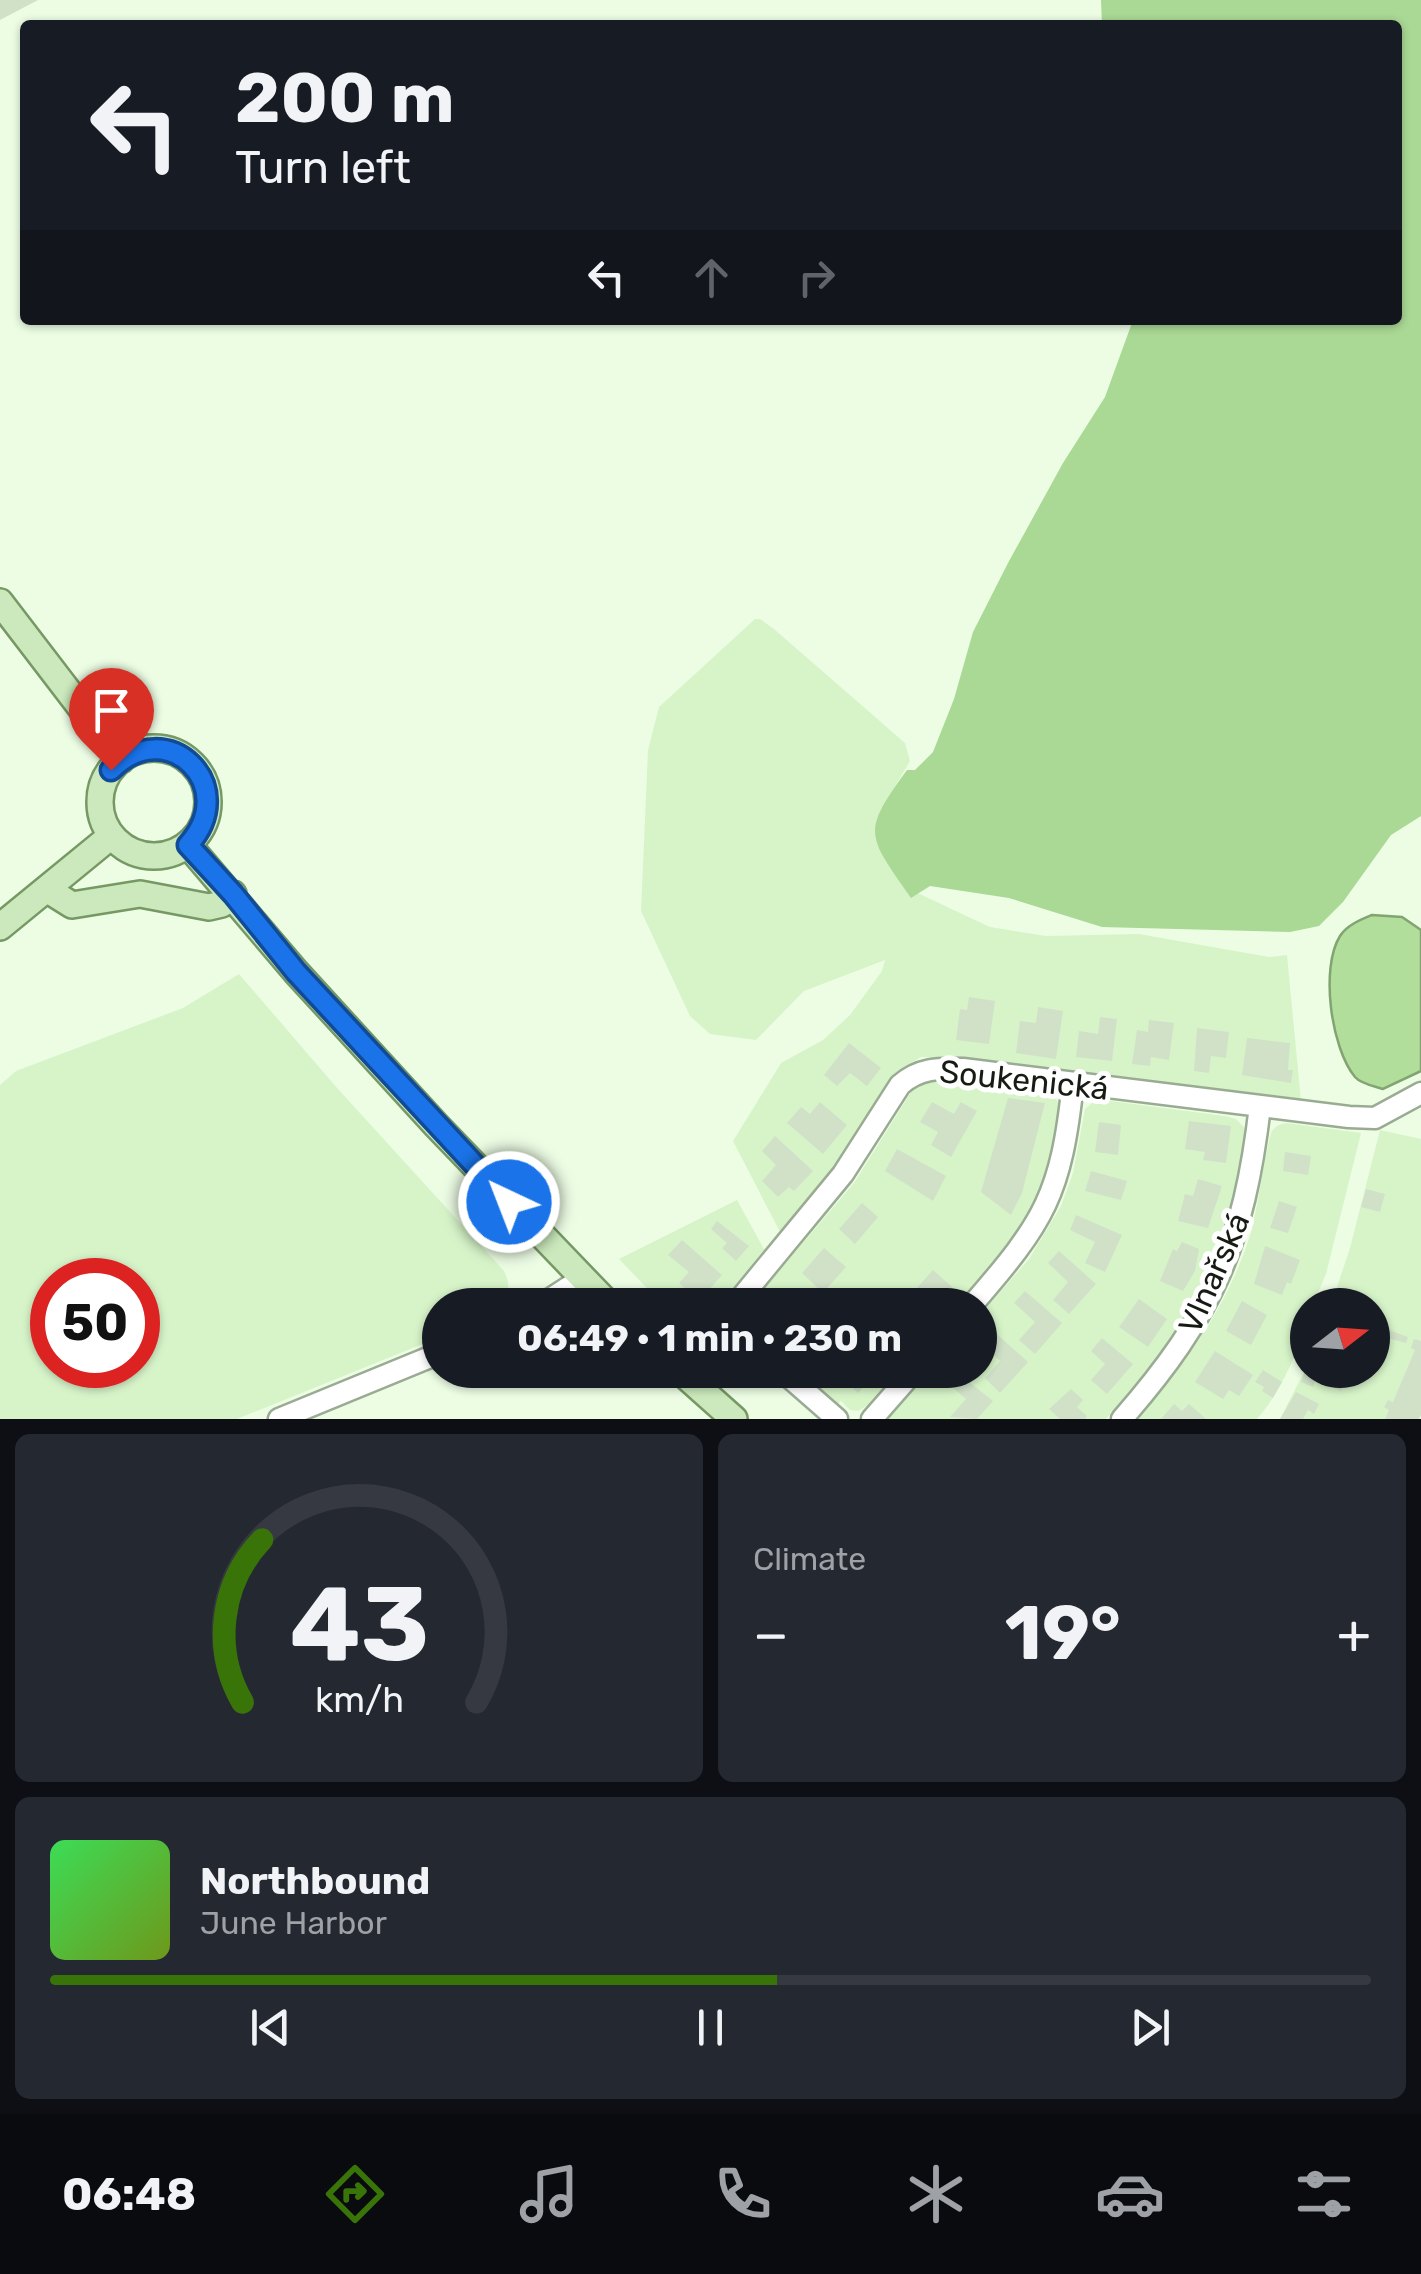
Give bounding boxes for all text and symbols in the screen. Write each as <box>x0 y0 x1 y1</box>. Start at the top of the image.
text: 200 m <box>235 57 455 140</box>
icon: left <box>70 60 200 190</box>
text: Turn left <box>235 141 411 194</box>
icon: left <box>579 250 634 305</box>
icon: ahead <box>684 250 739 305</box>
icon: right <box>789 250 844 305</box>
pin <box>69 668 154 771</box>
icon: arrive <box>84 683 139 738</box>
street label: Soukenická <box>938 1052 1110 1108</box>
position arrow <box>457 1150 561 1254</box>
street label: Vlnařská <box>1171 1207 1257 1339</box>
speed limit sign: 50 <box>30 1258 160 1388</box>
north arrow <box>1290 1288 1390 1388</box>
map controls <box>1290 1288 1390 1388</box>
text: 06:49 · 1 min · 230 m <box>517 1315 902 1361</box>
text: Climate <box>753 1540 866 1578</box>
text: 43 <box>289 1563 429 1686</box>
text: 19° <box>1005 1589 1121 1678</box>
text: − <box>753 1602 789 1667</box>
text: + <box>1337 1602 1371 1667</box>
text: km/h <box>314 1679 404 1721</box>
text: Northbound <box>200 1858 430 1904</box>
text: June Harbor <box>200 1904 387 1942</box>
icon: previous <box>243 2000 298 2055</box>
icon: pause <box>683 2000 738 2055</box>
icon: next <box>1123 2000 1178 2055</box>
icon: directions <box>320 2159 390 2229</box>
icon: music <box>514 2159 584 2229</box>
icon: phone <box>708 2159 778 2229</box>
icon: climate <box>901 2159 971 2229</box>
icon: car <box>1095 2159 1165 2229</box>
icon: filters <box>1289 2159 1359 2229</box>
text: 06:48 <box>62 2168 196 2221</box>

